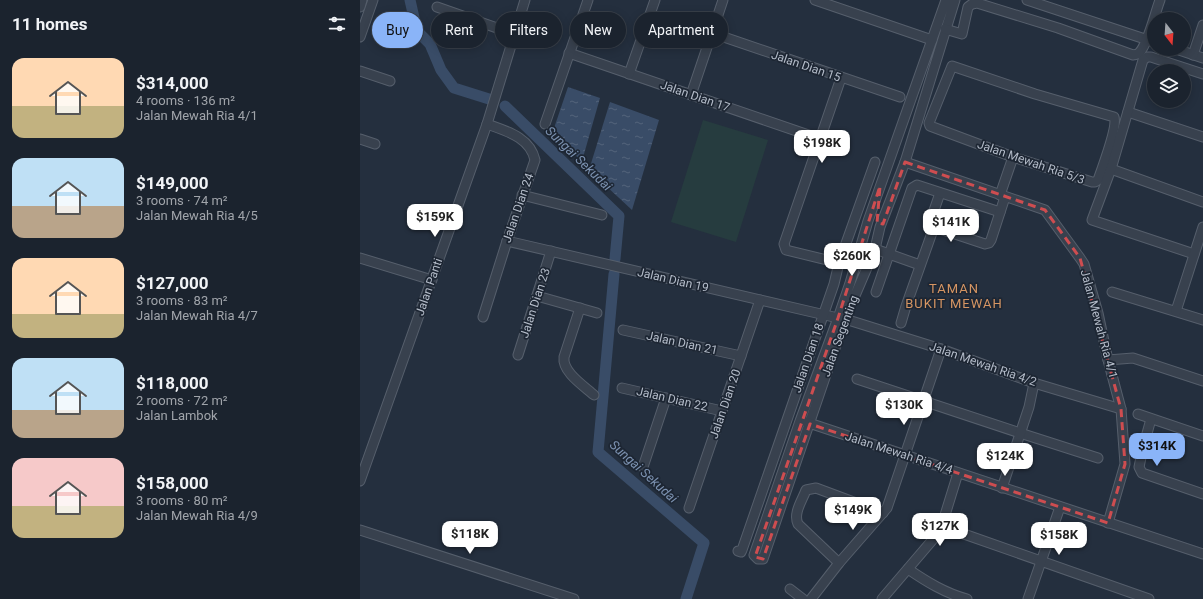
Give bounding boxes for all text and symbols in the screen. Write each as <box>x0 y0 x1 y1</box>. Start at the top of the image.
chip: Buy <box>372 12 423 48</box>
chip: Rent <box>431 12 487 48</box>
chip: Filters <box>495 12 562 48</box>
chip: New <box>570 12 626 48</box>
chip: Apartment <box>634 12 728 48</box>
north arrow <box>1147 12 1191 56</box>
map controls <box>1147 12 1191 108</box>
icon: filters <box>326 13 348 35</box>
text: 11 homes <box>12 14 88 34</box>
street label: Jalan Dian 15 <box>769 48 843 85</box>
button: layers <box>1147 64 1191 108</box>
text: $314,000 <box>136 73 208 93</box>
icon: home <box>44 74 92 122</box>
street label: Jalan Dian 17 <box>658 78 732 115</box>
text: 4 rooms · 136 m² <box>136 93 235 108</box>
text: Jalan Mewah Ria 4/1 <box>136 108 258 123</box>
water label: Sungai Sekudai <box>542 123 616 194</box>
pin: $198K <box>794 130 850 164</box>
text: $198K <box>803 135 841 150</box>
street label: Jalan Mewah Ria 5/3 <box>976 137 1086 187</box>
street label: Jalan Dian 24 <box>500 171 537 245</box>
text: $149,000 <box>136 173 208 193</box>
icon: home <box>44 174 92 222</box>
text: 3 rooms · 74 m² <box>136 193 228 208</box>
pin: $159K <box>407 204 463 238</box>
text: Jalan Mewah Ria 4/5 <box>136 208 258 223</box>
text: $159K <box>416 209 454 224</box>
pin: $141K <box>923 209 979 243</box>
text: $141K <box>932 214 970 229</box>
pin: $260K <box>824 243 880 277</box>
text: $260K <box>833 248 871 263</box>
street label: Jalan Panti <box>413 256 445 318</box>
street label: Jalan Dian 19 <box>636 265 710 295</box>
street label: Jalan Dian 23 <box>517 266 553 340</box>
street label: Jalan Mewah Ria 4/1 <box>1078 268 1120 380</box>
text: $127,000 <box>136 273 208 293</box>
icon: home <box>44 274 92 322</box>
district label: TAMAN BUKIT MEWAH <box>905 281 1003 311</box>
text: 3 rooms · 83 m² <box>136 293 228 308</box>
street label: Jalan Segenting <box>819 293 861 379</box>
text: Jalan Mewah Ria 4/7 <box>136 308 258 323</box>
street label: Jalan Dian 18 <box>790 321 827 395</box>
street label: Jalan Dian 21 <box>645 329 719 357</box>
street label: Jalan Mewah Ria 4/2 <box>928 339 1039 389</box>
street label: Jalan Dian 20 <box>707 367 744 441</box>
text: $118,000 <box>136 373 208 393</box>
icon: home <box>44 374 92 422</box>
street label: Jalan Dian 22 <box>635 384 709 414</box>
pin: $130K <box>876 392 932 426</box>
text: 2 rooms · 72 m² <box>136 393 228 408</box>
text: $130K <box>885 397 923 412</box>
text: Jalan Lambok <box>136 408 218 423</box>
street label: Jalan Mewah Ria 4/4 <box>843 429 955 477</box>
pin: $314K <box>1129 433 1185 467</box>
water label: Sungai Sekudai <box>607 437 681 506</box>
text: $314K <box>1138 438 1176 453</box>
pin: $124K <box>977 443 1033 477</box>
text: $124K <box>986 448 1024 463</box>
text: $158,000 <box>136 473 208 493</box>
icon: home <box>44 474 92 522</box>
text: 3 rooms · 80 m² <box>136 493 228 508</box>
pin: $149K <box>825 497 881 531</box>
text: $149K <box>834 502 872 517</box>
text: Jalan Mewah Ria 4/9 <box>136 508 258 523</box>
pin: $127K <box>912 513 968 547</box>
text: $127K <box>921 518 959 533</box>
pin: $118K <box>442 521 498 555</box>
pin: $158K <box>1031 522 1087 556</box>
text: $118K <box>451 526 489 541</box>
text: $158K <box>1040 527 1078 542</box>

